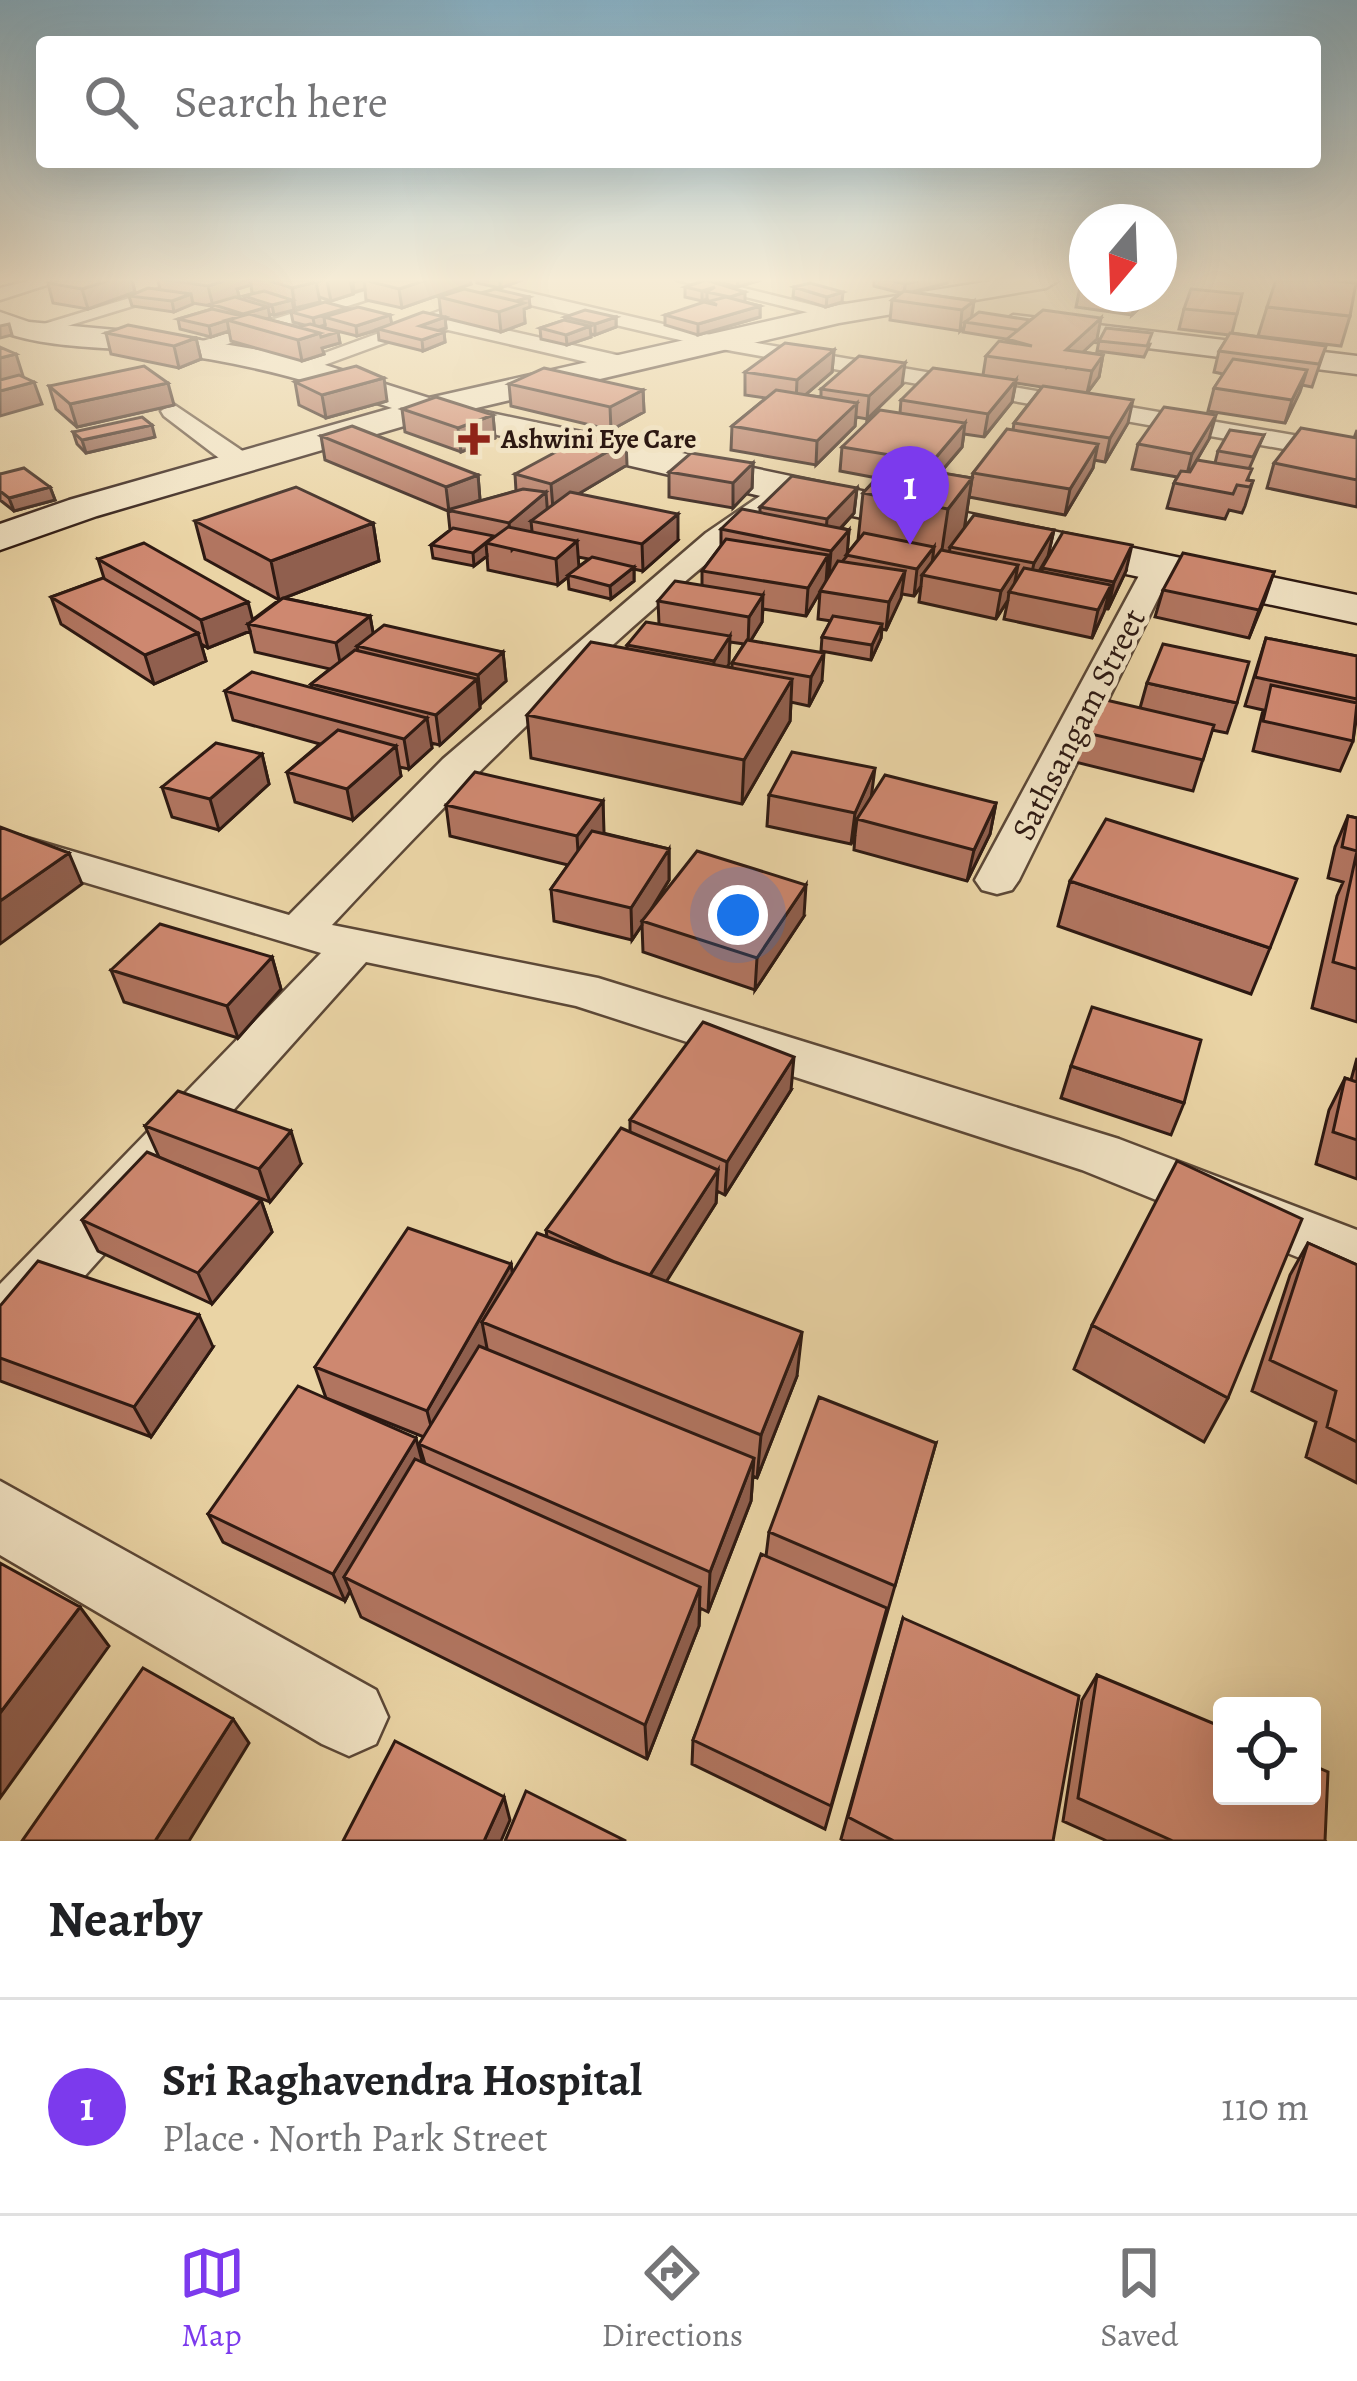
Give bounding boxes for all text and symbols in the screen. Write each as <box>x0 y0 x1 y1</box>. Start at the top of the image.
search box <box>36 36 1321 168</box>
icon: search <box>78 69 144 135</box>
text: Search here <box>174 71 388 133</box>
north arrow <box>1069 204 1177 312</box>
place label: Ashwini Eye Care <box>500 421 697 457</box>
marker: Ashwini Eye Care <box>458 423 490 455</box>
pin: 1 <box>871 446 949 545</box>
street label: Sathsangam Street <box>1000 601 1156 847</box>
your location <box>708 885 768 945</box>
map controls <box>1213 1697 1321 1805</box>
button: locate <box>1213 1697 1321 1805</box>
text: Nearby <box>48 1884 202 1954</box>
text: Sri Raghavendra Hospital <box>162 2049 642 2111</box>
text: 1 <box>80 2080 94 2133</box>
text: 110 m <box>1221 2080 1309 2133</box>
text: Place · North Park Street <box>162 2111 548 2164</box>
tab: Map <box>179 2240 245 2357</box>
tab: Directions <box>602 2240 743 2357</box>
tab: Saved <box>1100 2240 1178 2357</box>

